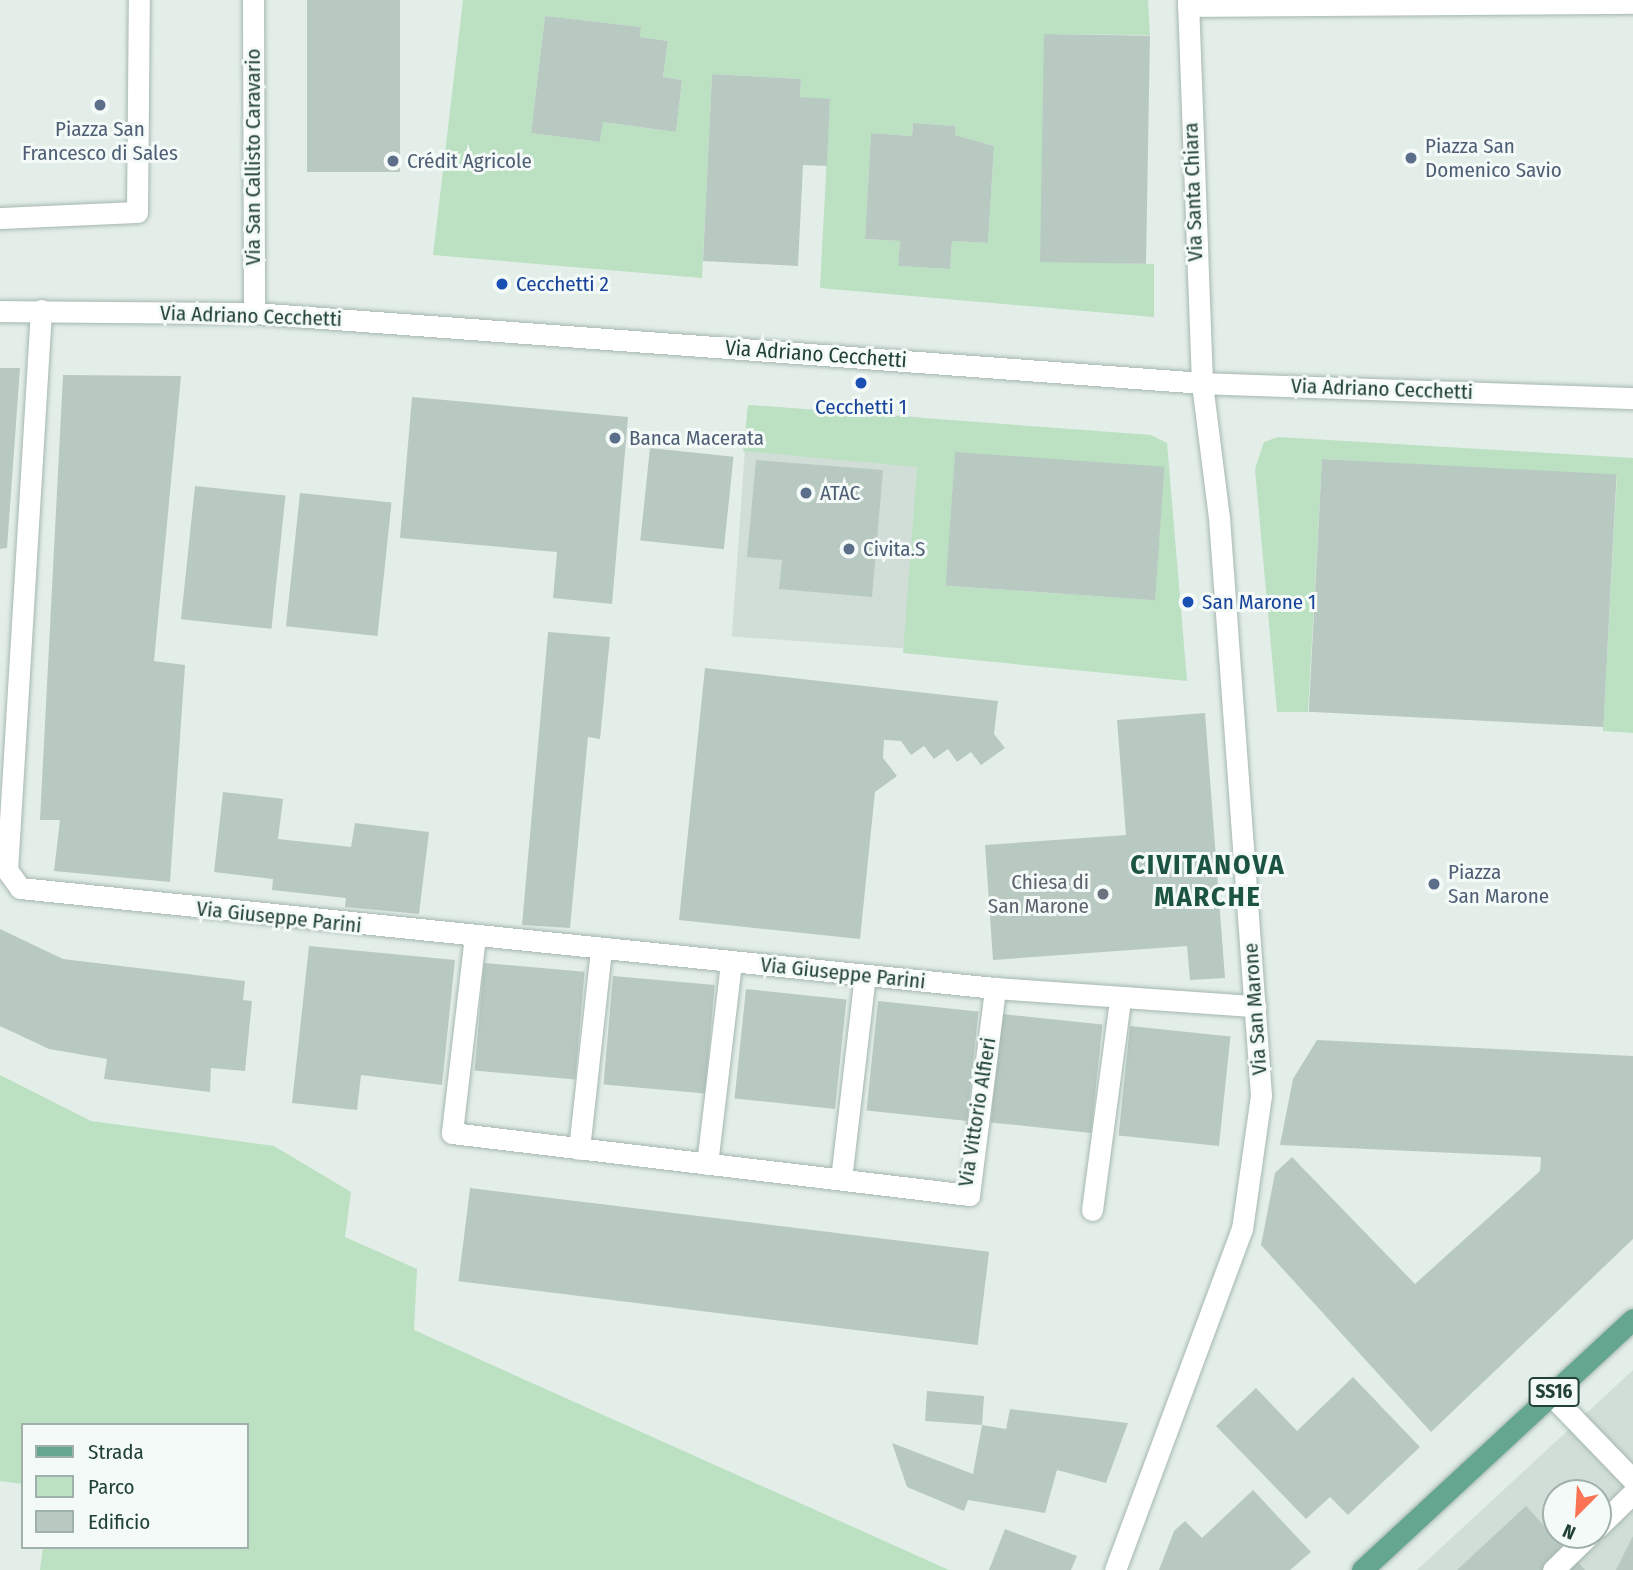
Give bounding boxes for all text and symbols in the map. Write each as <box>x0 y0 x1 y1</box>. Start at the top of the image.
street label: Via San Callisto Caravario <box>240 49 266 265</box>
marker: Piazza San Francesco di Sales <box>92 97 108 113</box>
place label: Piazza San Francesco di Sales <box>22 116 178 166</box>
street label: Via Santa Chiara <box>1178 122 1208 262</box>
place label: Piazza San Domenico Savio <box>1425 133 1562 183</box>
place label: Crédit Agricole <box>407 148 532 174</box>
marker: Piazza San Domenico Savio <box>1403 150 1419 166</box>
marker: Crédit Agricole <box>385 153 401 169</box>
place label: Cecchetti 2 <box>516 271 609 297</box>
marker: Cecchetti 2 <box>494 276 510 292</box>
street label: Via Adriano Cecchetti <box>160 300 342 332</box>
street label: Via Adriano Cecchetti <box>724 335 908 373</box>
street label: Via Adriano Cecchetti <box>1291 373 1473 405</box>
marker: Cecchetti 1 <box>853 375 869 391</box>
place label: Cecchetti 1 <box>815 394 907 420</box>
place label: Banca Macerata <box>629 425 764 451</box>
marker: Banca Macerata <box>607 430 623 446</box>
place label: ATAC <box>820 480 860 506</box>
marker: ATAC <box>798 485 814 501</box>
place label: Civita.S <box>863 536 925 562</box>
marker: Civita.S <box>841 541 857 557</box>
place label: San Marone 1 <box>1202 589 1316 615</box>
marker: San Marone 1 <box>1180 594 1196 610</box>
district label: CIVITANOVA MARCHE <box>1131 848 1285 914</box>
place label: Piazza San Marone <box>1448 859 1549 909</box>
place label: Chiesa di San Marone <box>988 869 1089 919</box>
marker: Piazza San Marone <box>1426 876 1442 892</box>
marker: Chiesa di San Marone <box>1095 886 1111 902</box>
street label: Via Giuseppe Parini <box>195 896 363 938</box>
street label: Via San Marone <box>1238 942 1272 1076</box>
street label: Via Giuseppe Parini <box>759 952 927 994</box>
street label: Via Vittorio Alfieri <box>953 1036 1001 1188</box>
road number: SS16 <box>1528 1376 1580 1408</box>
legend <box>21 1423 248 1549</box>
text: Strada <box>88 1439 144 1465</box>
text: Parco <box>88 1474 135 1500</box>
north arrow <box>1542 1479 1612 1549</box>
text: Edificio <box>88 1509 150 1535</box>
text: N <box>1559 1519 1579 1545</box>

